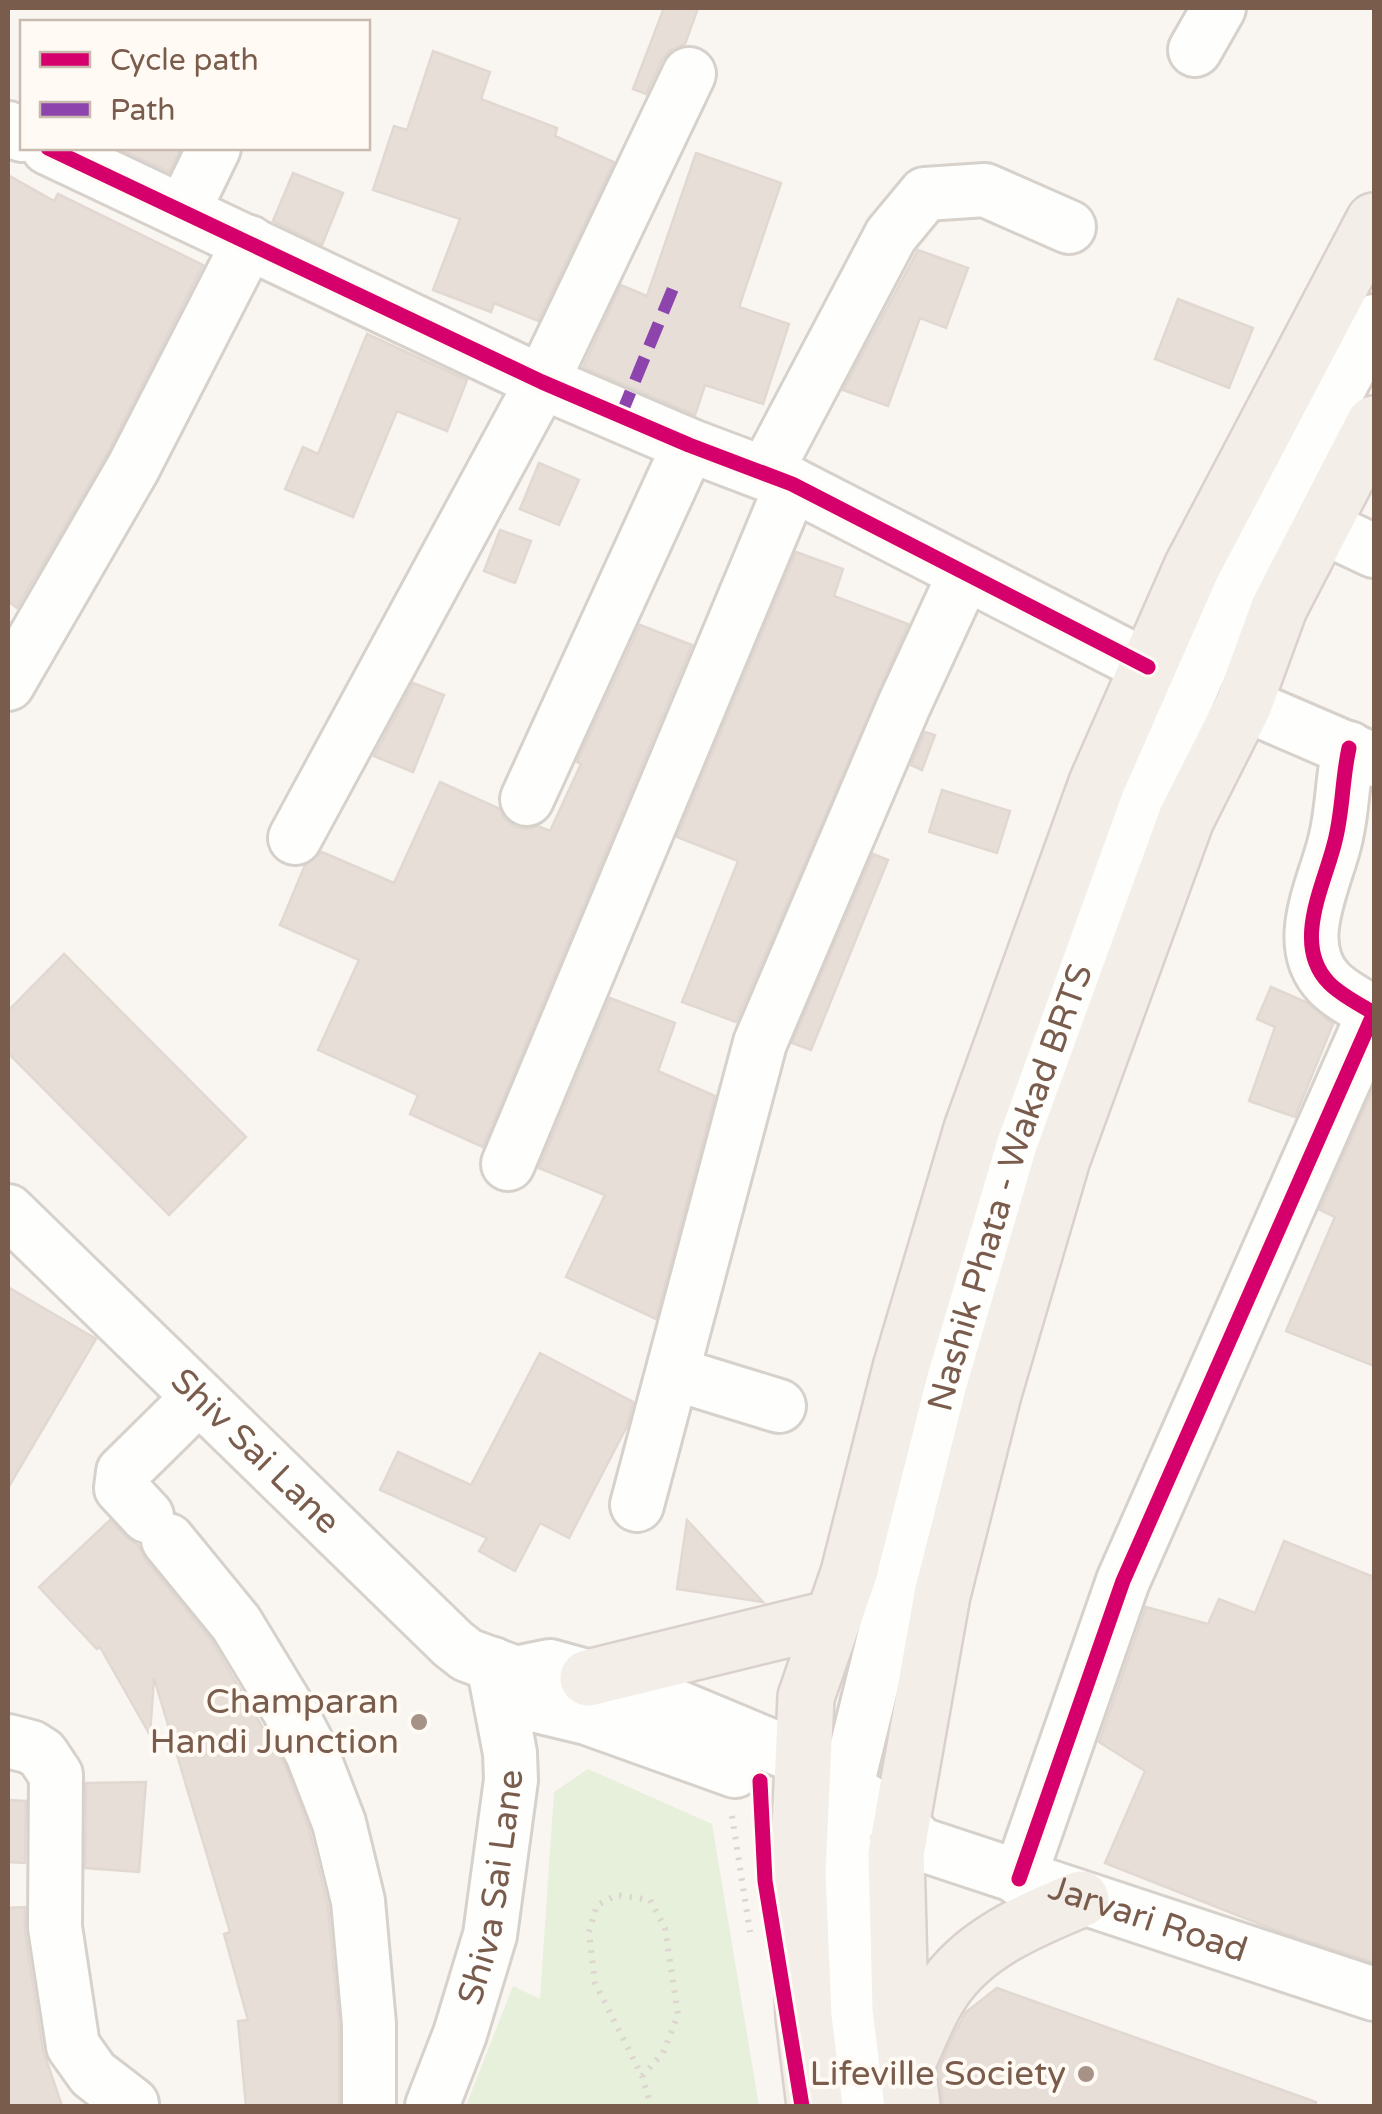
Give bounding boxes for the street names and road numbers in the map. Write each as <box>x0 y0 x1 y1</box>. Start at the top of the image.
street label: Nashik Phata - Wakad BRTS <box>919 958 1102 1416</box>
street label: Shiv Sai Lane <box>162 1360 348 1543</box>
street label: Shiva Sai Lane <box>449 1769 532 2010</box>
street label: Jarvari Road <box>1043 1867 1253 1972</box>

